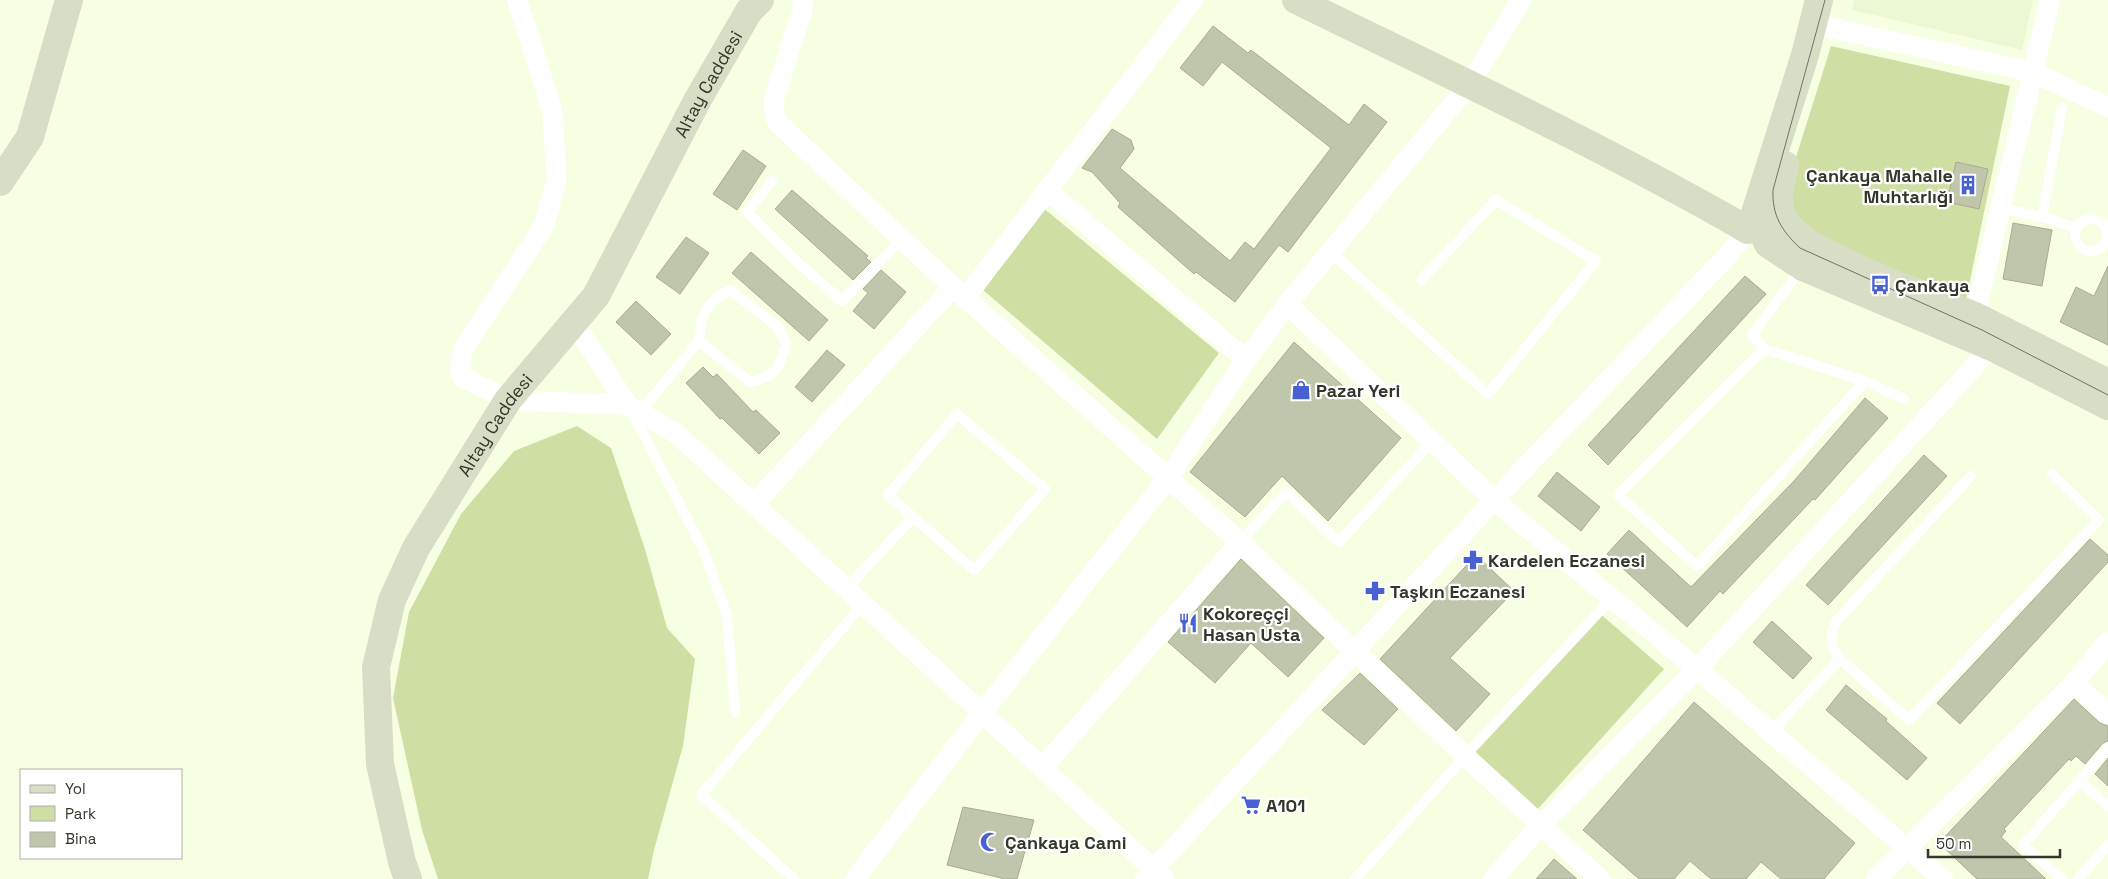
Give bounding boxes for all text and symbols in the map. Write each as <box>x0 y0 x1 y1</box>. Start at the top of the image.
street label: Altay Caddesi <box>669 26 747 141</box>
place label: Çankaya Mahalle Muhtarlığı <box>1806 164 1953 208</box>
building icon: Çankaya Mahalle Muhtarlığı <box>1957 174 1979 196</box>
bus stop icon: Çankaya <box>1869 274 1891 296</box>
place label: Çankaya <box>1895 274 1970 297</box>
street label: Altay Caddesi <box>452 368 537 480</box>
shop icon: Pazar Yeri <box>1290 379 1312 401</box>
place label: Pazar Yeri <box>1316 379 1400 402</box>
pharmacy icon: Kardelen Eczanesi <box>1462 549 1484 571</box>
place label: Kardelen Eczanesi <box>1488 549 1645 572</box>
pharmacy icon: Taşkın Eczanesi <box>1364 580 1386 602</box>
place label: Taşkın Eczanesi <box>1390 580 1525 603</box>
place label: Kokoreççi Hasan Usta <box>1203 602 1301 646</box>
restaurant icon: Kokoreççi Hasan Usta <box>1177 612 1199 634</box>
legend <box>20 769 182 859</box>
text: Yol <box>65 779 86 798</box>
supermarket icon: A101 <box>1240 794 1262 816</box>
place label: A101 <box>1266 794 1305 817</box>
text: Park <box>65 804 96 823</box>
scale bar <box>1928 826 2060 858</box>
text: Bina <box>65 829 97 848</box>
mosque icon: Çankaya Cami <box>979 831 1001 853</box>
place label: Çankaya Cami <box>1005 831 1126 854</box>
text: 50 m <box>1936 834 1971 853</box>

